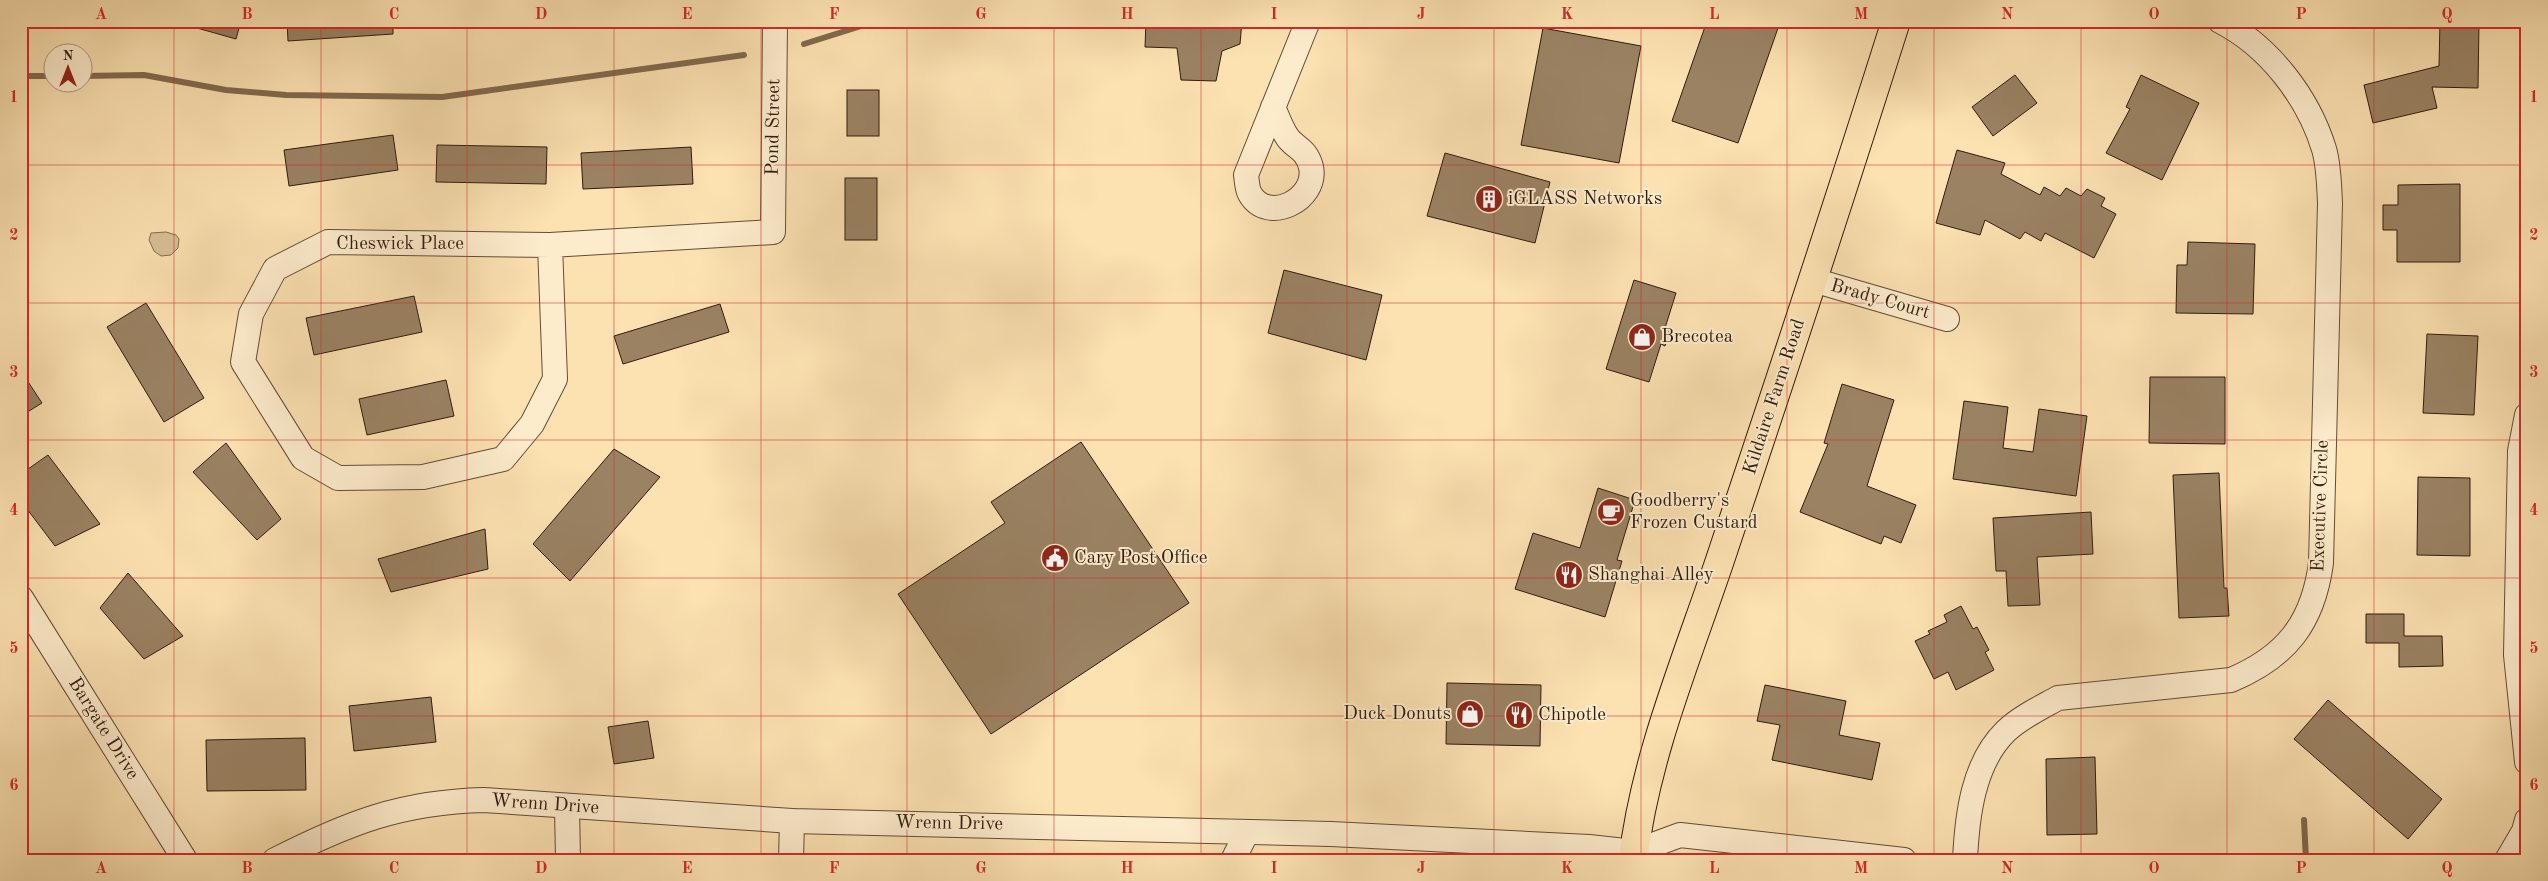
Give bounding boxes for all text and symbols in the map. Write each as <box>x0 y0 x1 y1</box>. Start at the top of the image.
text: A <box>95 7 107 23</box>
text: B <box>241 7 253 23</box>
text: C <box>389 7 399 23</box>
text: D <box>535 7 547 23</box>
text: E <box>681 7 693 23</box>
text: F <box>829 7 840 23</box>
text: G <box>975 7 987 23</box>
text: H <box>1120 7 1134 23</box>
text: I <box>1270 7 1278 23</box>
text: J <box>1417 7 1426 23</box>
text: K <box>1561 7 1573 23</box>
text: L <box>1709 7 1720 23</box>
text: M <box>1854 7 1868 23</box>
text: N <box>2001 7 2014 23</box>
text: O <box>2148 7 2160 23</box>
text: P <box>2295 7 2307 23</box>
text: Q <box>2441 7 2453 23</box>
north arrow <box>42 42 92 92</box>
text: N <box>63 49 74 63</box>
street label: Pond Street <box>764 78 784 176</box>
text: 1 <box>9 90 19 106</box>
text: 1 <box>2529 90 2539 106</box>
building icon: iGLASS Networks <box>1474 184 1504 214</box>
place label: iGLASS Networks <box>1508 190 1662 209</box>
text: 2 <box>9 228 19 244</box>
text: 2 <box>2529 228 2539 244</box>
street label: Cheswick Place <box>336 235 464 254</box>
street label: Brady Court <box>1828 277 1932 323</box>
street label: Kildaire Farm Road <box>1741 317 1809 477</box>
shop icon: Brecotea <box>1627 322 1657 352</box>
place label: Brecotea <box>1661 328 1734 347</box>
text: 3 <box>9 365 19 381</box>
text: 3 <box>2529 365 2539 381</box>
street label: Executive Circle <box>2309 439 2333 573</box>
place label: Goodberry's Frozen Custard <box>1630 492 1758 533</box>
cafe icon: Goodberry's Frozen Custard <box>1596 497 1626 527</box>
text: 4 <box>9 503 19 519</box>
text: 4 <box>2529 503 2539 519</box>
public building icon: Cary Post Office <box>1040 543 1070 573</box>
place label: Cary Post Office <box>1074 549 1208 568</box>
restaurant icon: Shanghai Alley <box>1554 560 1584 590</box>
place label: Shanghai Alley <box>1588 566 1714 585</box>
text: 5 <box>9 641 19 657</box>
text: 5 <box>2529 641 2539 657</box>
street label: Bargate Drive <box>64 675 142 783</box>
shop icon: Duck Donuts <box>1455 699 1485 729</box>
restaurant icon: Chipotle <box>1504 700 1534 730</box>
place label: Duck Donuts <box>1343 705 1451 724</box>
place label: Chipotle <box>1538 706 1606 725</box>
text: 6 <box>9 778 19 794</box>
text: 6 <box>2529 778 2539 794</box>
street label: Wrenn Drive <box>490 792 600 818</box>
street label: Wrenn Drive <box>895 814 1003 834</box>
text: A <box>95 861 107 877</box>
text: B <box>241 861 253 877</box>
text: C <box>389 861 399 877</box>
text: D <box>535 861 547 877</box>
text: E <box>681 861 693 877</box>
text: F <box>829 861 840 877</box>
text: G <box>975 861 987 877</box>
text: H <box>1120 861 1134 877</box>
text: I <box>1270 861 1278 877</box>
text: J <box>1417 861 1426 877</box>
text: K <box>1561 861 1573 877</box>
text: L <box>1709 861 1720 877</box>
text: M <box>1854 861 1868 877</box>
text: N <box>2001 861 2014 877</box>
text: O <box>2148 861 2160 877</box>
text: P <box>2295 861 2307 877</box>
text: Q <box>2441 861 2453 877</box>

